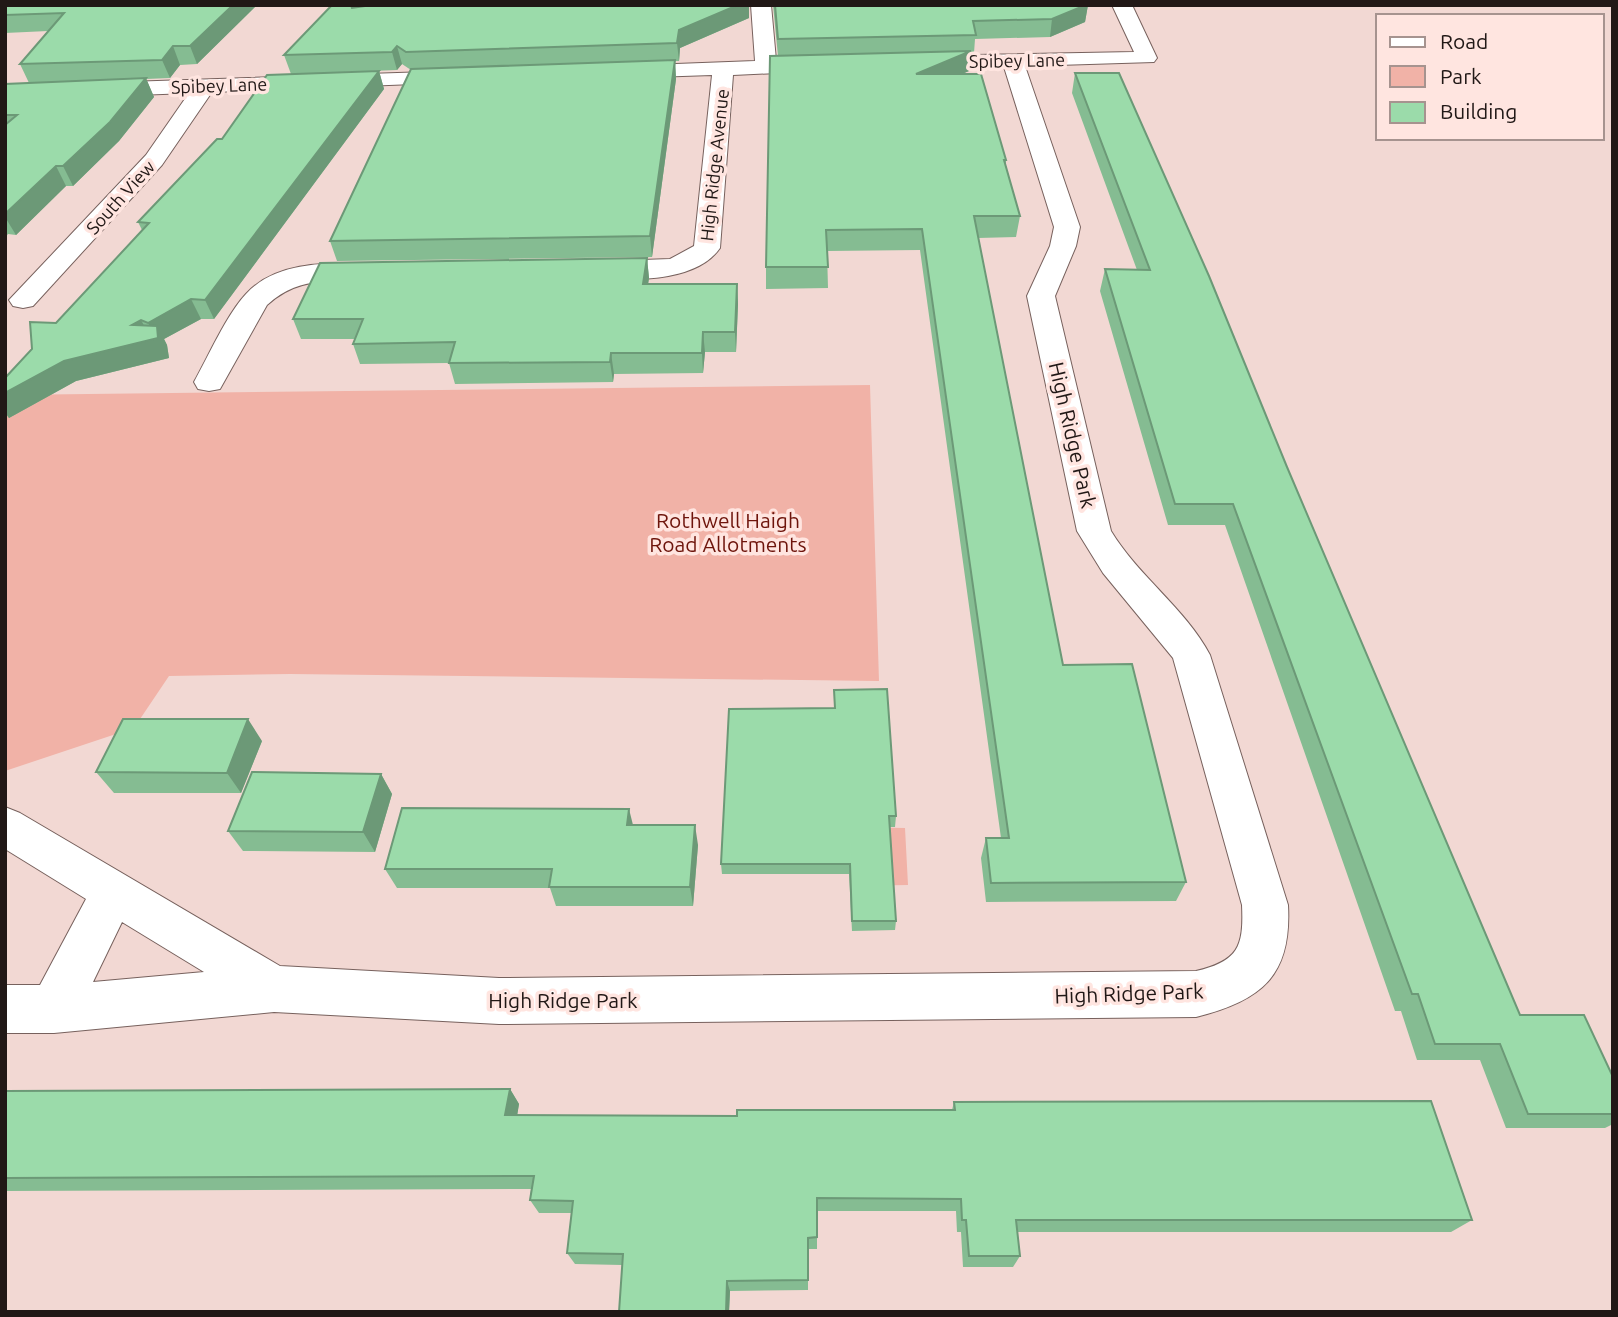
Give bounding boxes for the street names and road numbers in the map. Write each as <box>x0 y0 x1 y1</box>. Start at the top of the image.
street label: Spibey Lane <box>969 49 1065 71</box>
street label: Spibey Lane <box>171 73 267 97</box>
street label: High Ridge Avenue <box>696 88 732 242</box>
street label: South View <box>82 156 158 238</box>
street label: High Ridge Park <box>1045 360 1102 511</box>
street label: High Ridge Park <box>1054 978 1204 1008</box>
street label: High Ridge Park <box>488 988 638 1012</box>

